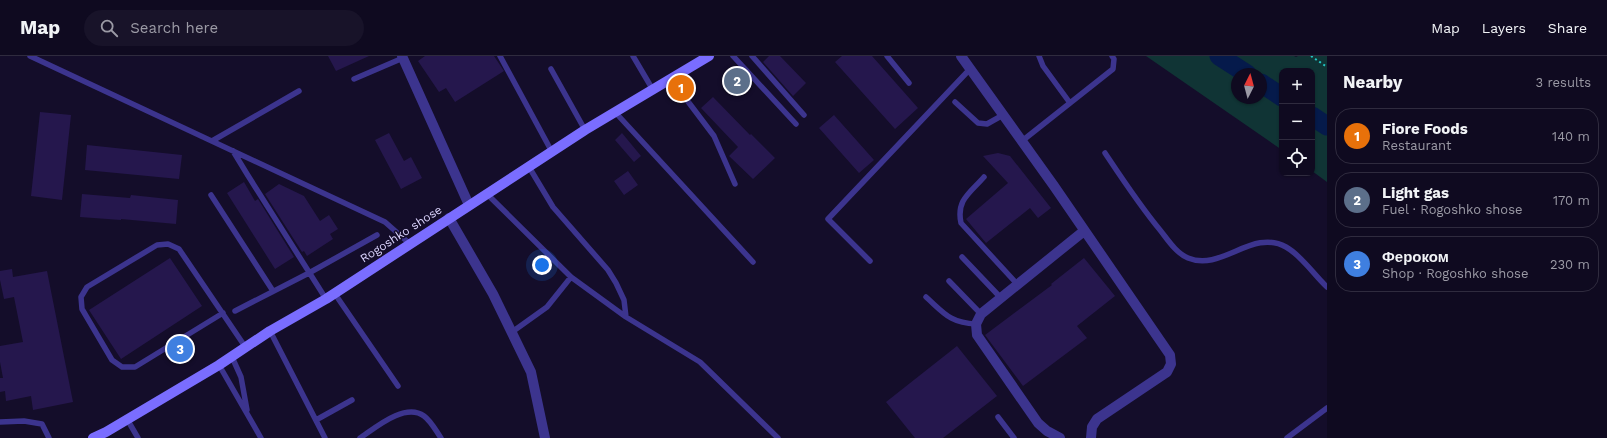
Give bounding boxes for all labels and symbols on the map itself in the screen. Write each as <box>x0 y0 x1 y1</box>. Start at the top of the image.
pin: 2 <box>724 66 750 96</box>
north arrow <box>1231 68 1267 104</box>
pin: 1 <box>668 73 694 103</box>
street label: Rogoshko shose <box>358 202 444 266</box>
your location <box>532 255 552 275</box>
pin: 3 <box>167 334 193 364</box>

